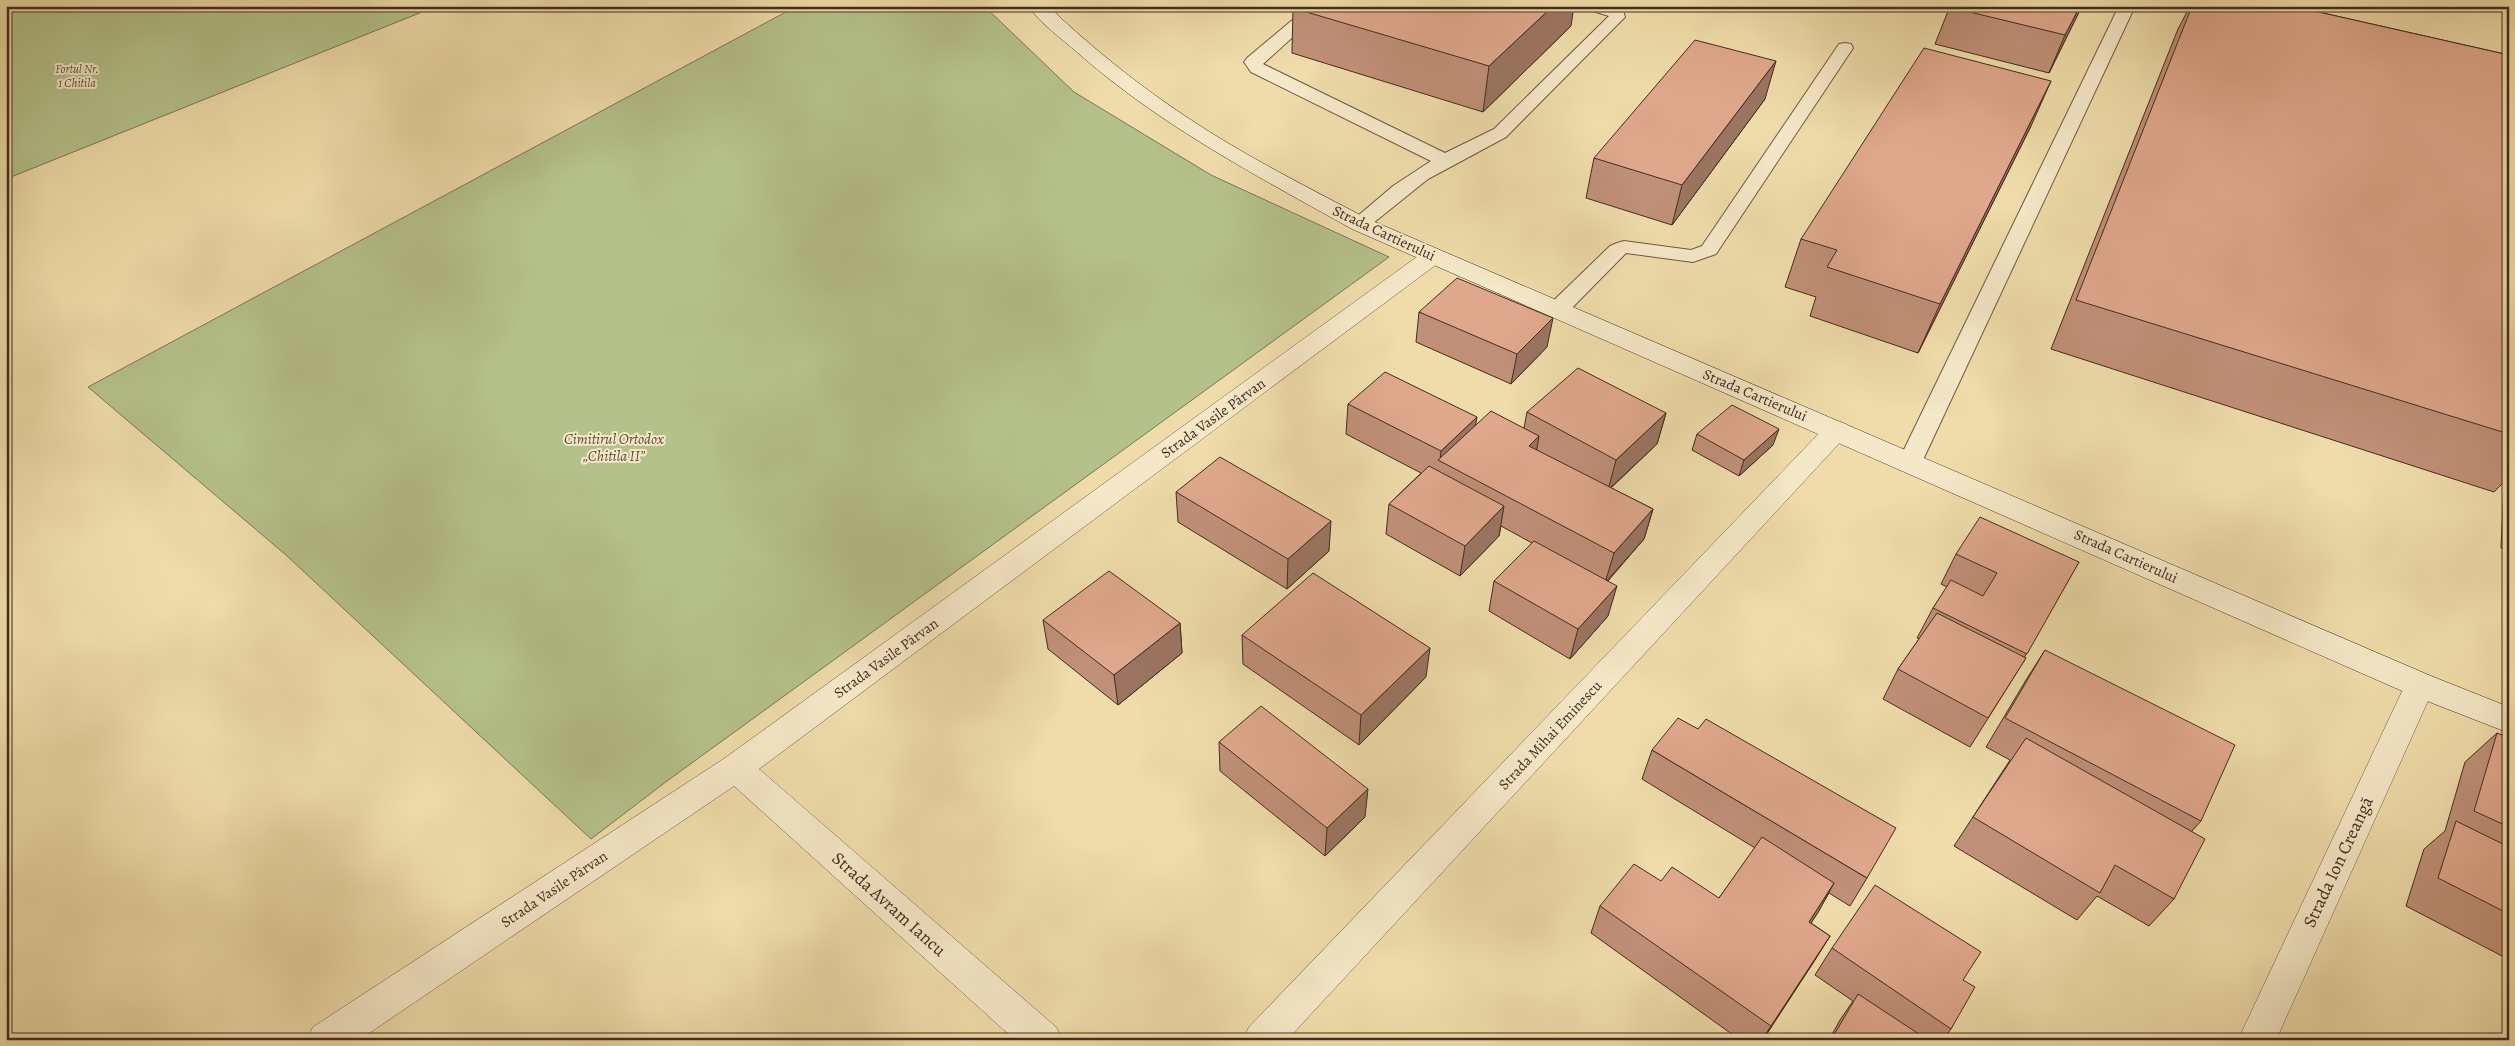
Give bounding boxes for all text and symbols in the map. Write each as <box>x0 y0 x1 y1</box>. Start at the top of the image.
park label: Fortul Nr. 1 Chitila <box>55 61 99 91</box>
street label: Strada Cartierului <box>1329 200 1439 266</box>
street label: Strada Cartierului <box>1700 364 1810 426</box>
street label: Strada Vasile Pârvan <box>1157 373 1269 463</box>
park label: Cimitirul Ortodox „Chitila II” <box>564 429 665 466</box>
street label: Strada Cartierului <box>2071 524 2181 588</box>
street label: Strada Vasile Pârvan <box>830 613 942 703</box>
street label: Strada Mihai Eminescu <box>1494 675 1607 794</box>
street label: Strada Ion Creangă <box>2297 792 2379 931</box>
street label: Strada Vasile Pârvan <box>497 846 611 932</box>
street label: Strada Avram Iancu <box>827 846 951 962</box>

